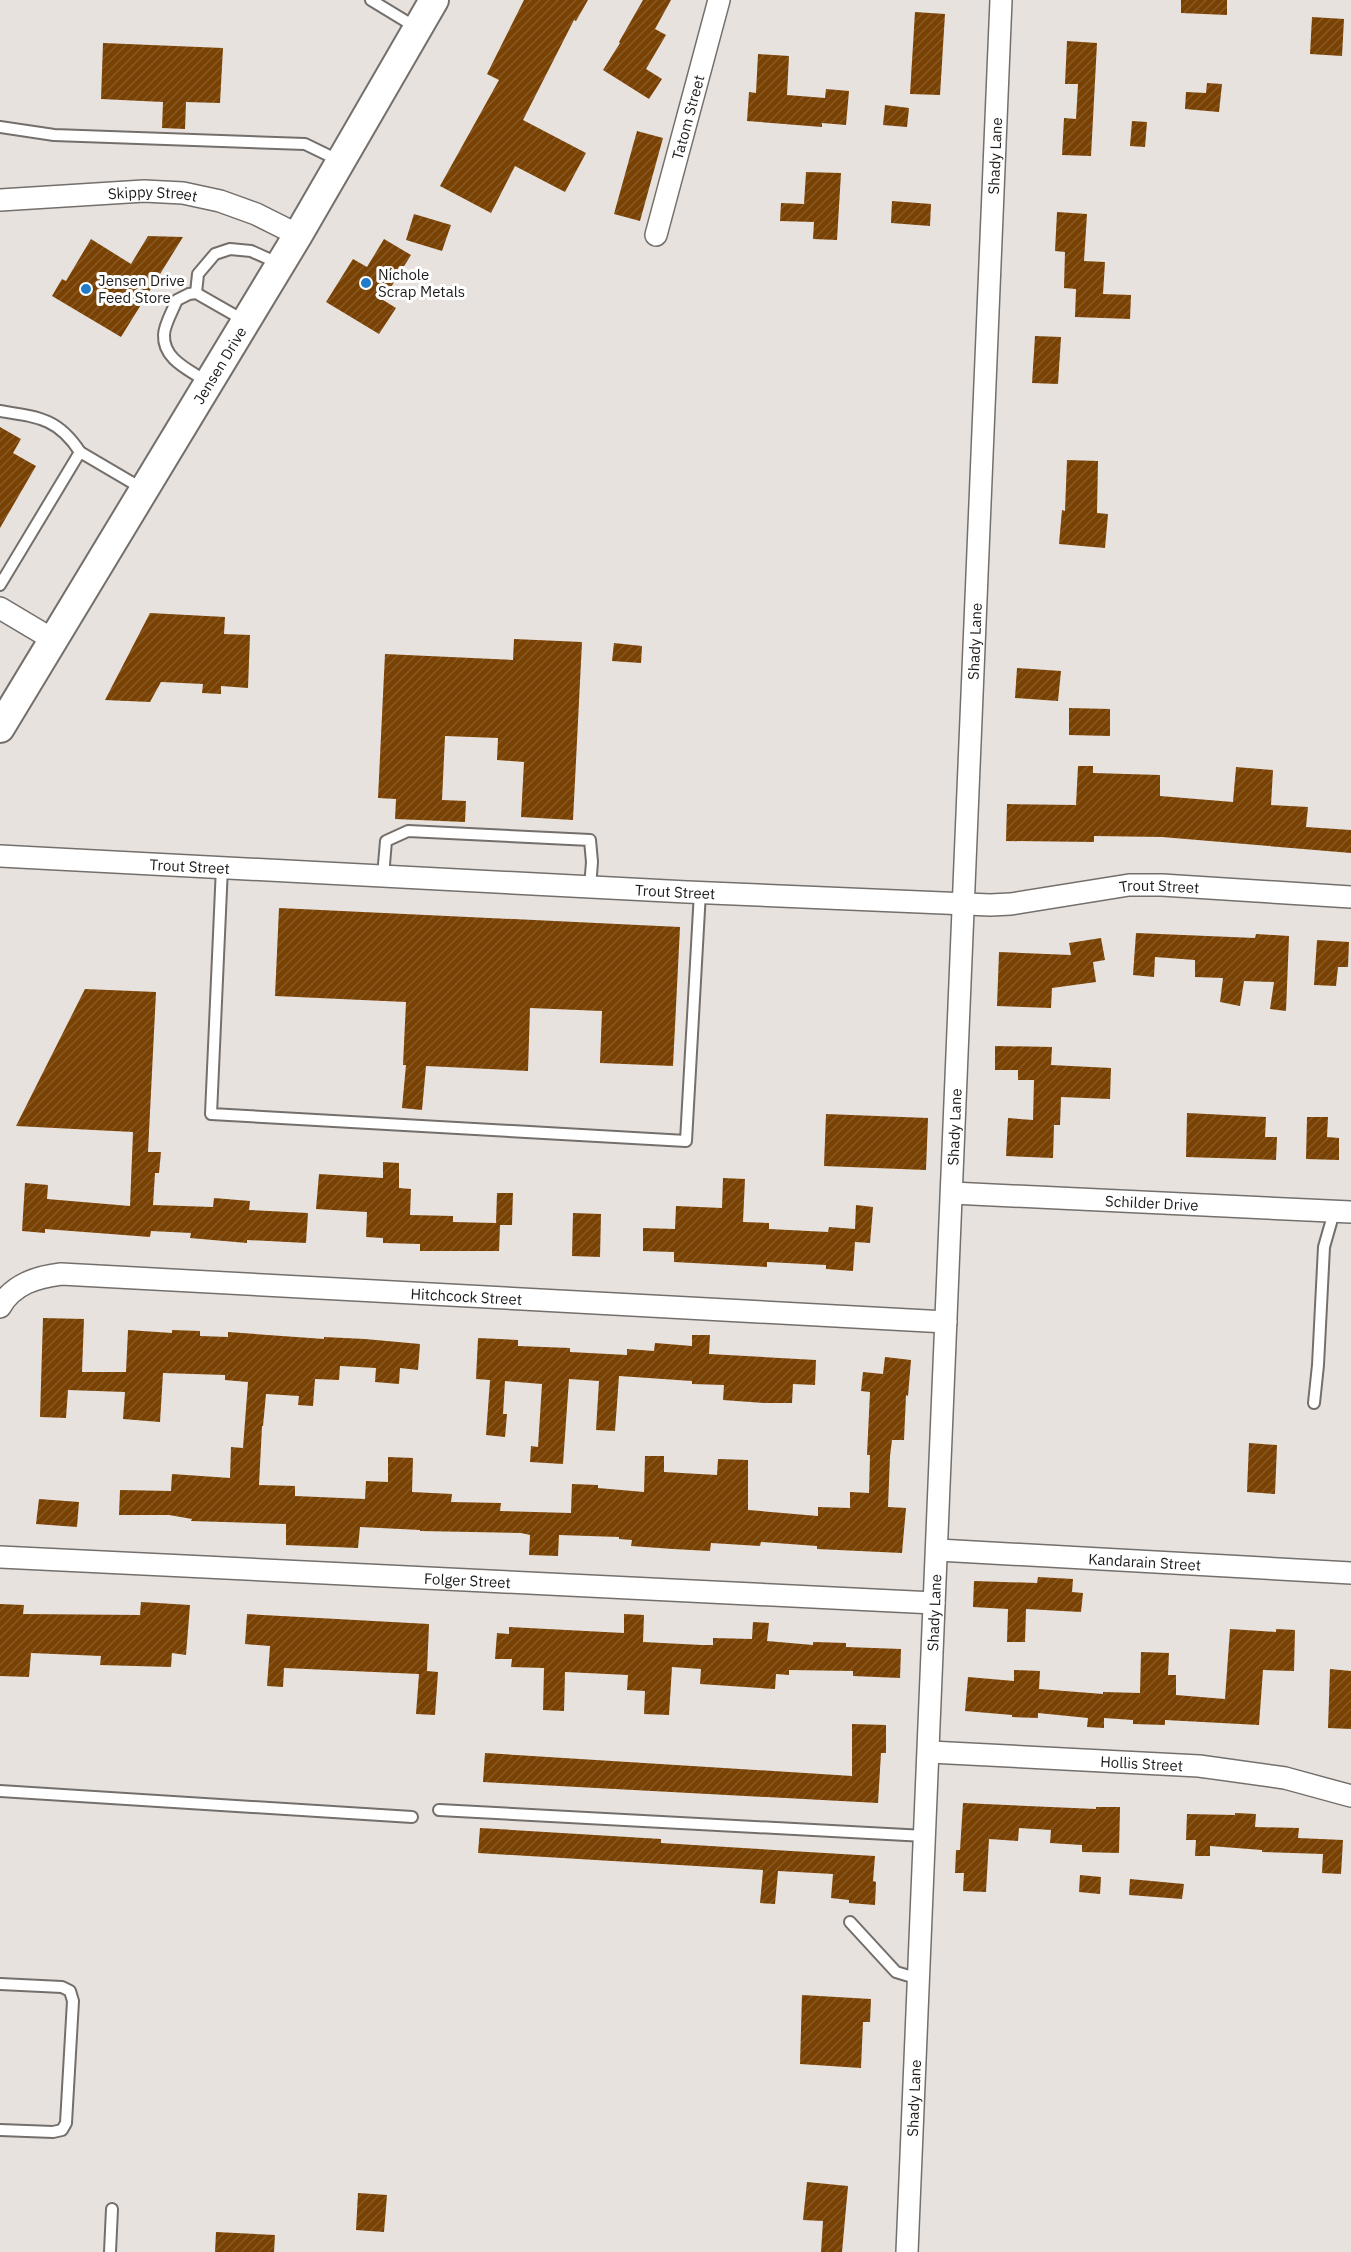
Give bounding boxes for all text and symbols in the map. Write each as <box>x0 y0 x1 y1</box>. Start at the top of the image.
street label: Tatom Street <box>667 73 708 162</box>
street label: Shady Lane <box>983 117 1006 195</box>
street label: Skippy Street <box>107 181 199 205</box>
place label: Nichole Scrap Metals <box>378 265 465 301</box>
place label: Jensen Drive Feed Store <box>98 271 185 307</box>
marker: Nichole Scrap Metals <box>359 276 373 290</box>
marker: Jensen Drive Feed Store <box>79 282 93 296</box>
street label: Jensen Drive <box>189 323 250 407</box>
street label: Shady Lane <box>963 602 985 680</box>
street label: Trout Street <box>149 854 230 878</box>
street label: Trout Street <box>1118 875 1200 897</box>
street label: Trout Street <box>634 880 716 903</box>
street label: Shady Lane <box>943 1088 965 1166</box>
street label: Schilder Drive <box>1105 1191 1199 1214</box>
street label: Hitchcock Street <box>410 1283 523 1308</box>
street label: Kandarain Street <box>1088 1549 1202 1574</box>
street label: Folger Street <box>424 1568 511 1592</box>
street label: Shady Lane <box>923 1574 945 1652</box>
street label: Hollis Street <box>1100 1751 1184 1775</box>
street label: Shady Lane <box>902 2059 925 2137</box>

